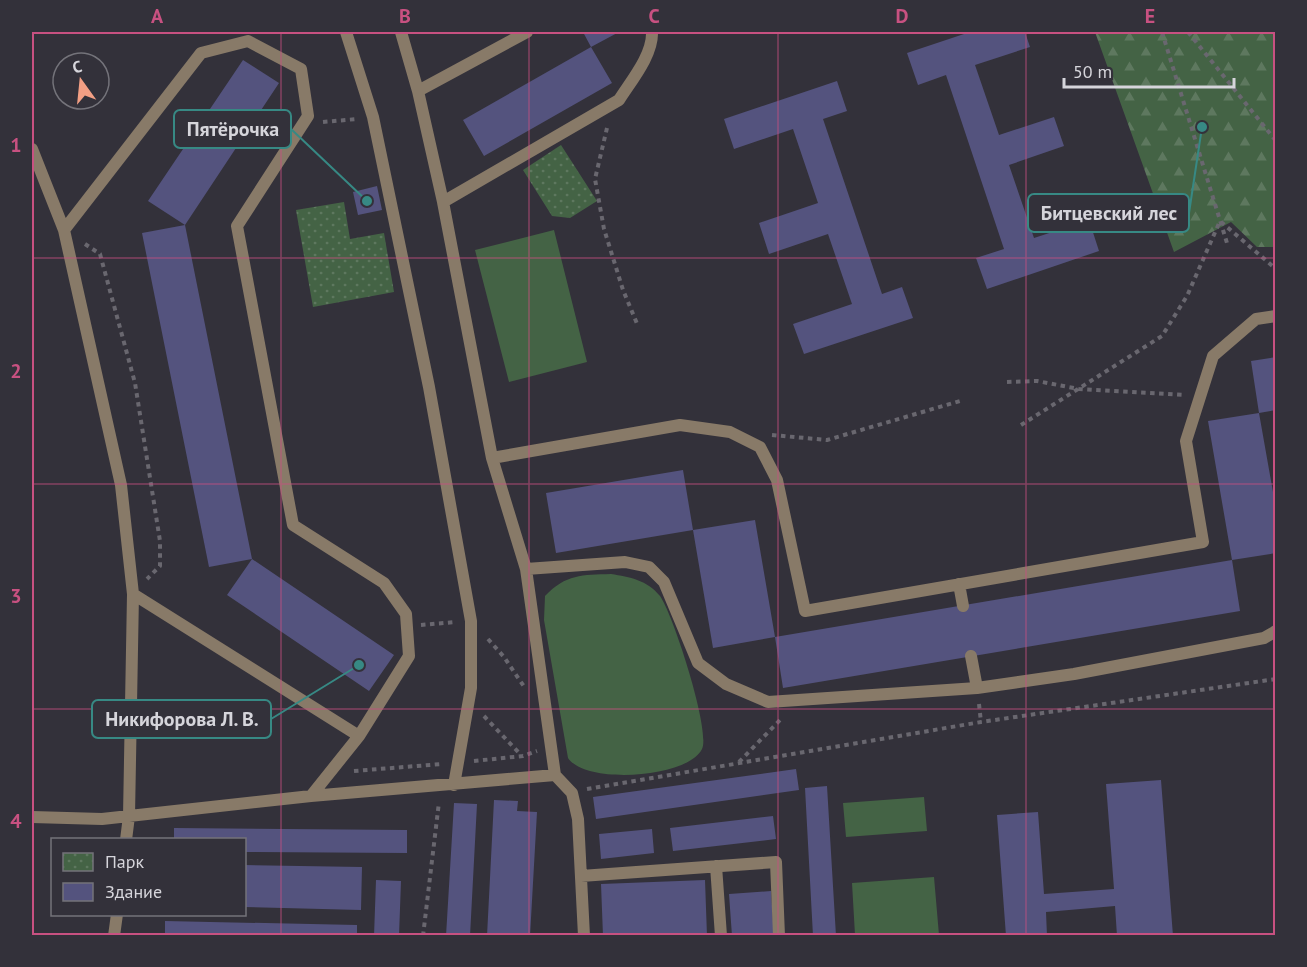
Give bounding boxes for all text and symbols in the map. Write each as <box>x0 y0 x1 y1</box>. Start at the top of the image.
text: A <box>151 3 164 29</box>
text: B <box>399 3 411 29</box>
text: C <box>648 3 660 29</box>
text: D <box>896 3 909 29</box>
text: E <box>1145 3 1155 29</box>
north arrow <box>51 51 111 111</box>
scale bar <box>1064 51 1234 89</box>
text: С <box>70 56 84 77</box>
text: 50 m <box>1073 60 1112 83</box>
callout: Пятёрочка <box>174 110 291 148</box>
text: Пятёрочка <box>187 116 279 142</box>
text: 1 <box>10 132 22 158</box>
callout: Битцевский лес <box>1028 194 1189 232</box>
text: Битцевский лес <box>1041 200 1178 226</box>
text: 2 <box>10 358 22 384</box>
text: 3 <box>10 583 22 609</box>
callout: Никифорова Л. В. <box>92 700 271 738</box>
text: Никифорова Л. В. <box>105 706 259 732</box>
text: 4 <box>10 808 22 834</box>
legend <box>51 838 246 916</box>
text: Парк <box>105 850 145 873</box>
text: Здание <box>105 880 162 903</box>

